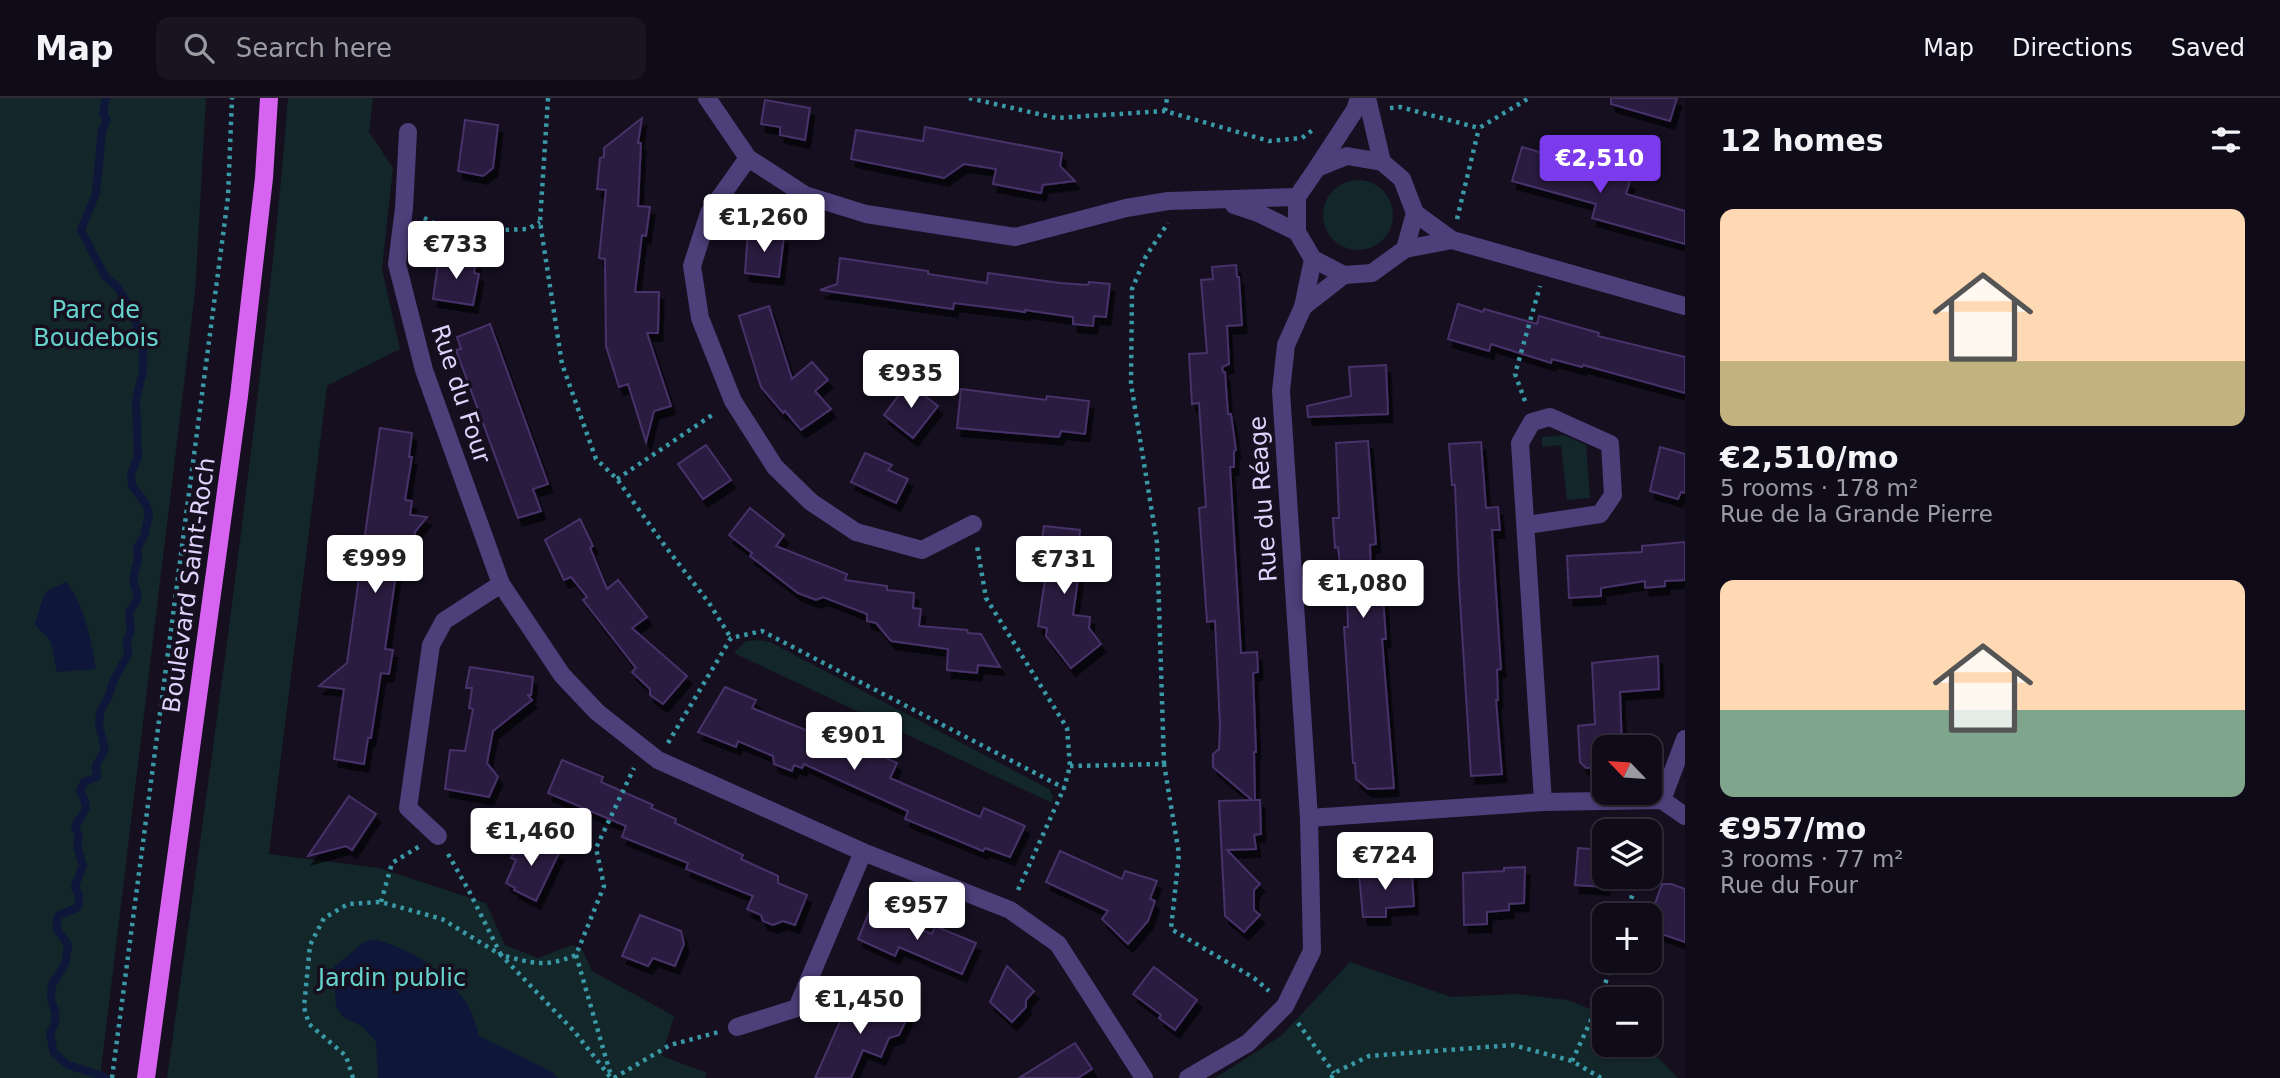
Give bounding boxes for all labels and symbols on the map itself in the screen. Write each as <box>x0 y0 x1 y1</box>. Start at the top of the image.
pin: €2,510 <box>1543 136 1657 195</box>
pin: €1,260 <box>707 194 821 254</box>
pin: €733 <box>415 222 497 281</box>
park label: Parc de Boudebois <box>33 296 159 352</box>
street label: Rue du Four <box>425 321 497 467</box>
pin: €935 <box>870 350 952 410</box>
street label: Rue du Réage <box>1243 415 1283 583</box>
street label: Boulevard Saint-Roch <box>157 456 221 714</box>
pin: €999 <box>334 536 416 595</box>
pin: €731 <box>1023 536 1105 596</box>
pin: €1,080 <box>1306 560 1420 620</box>
pin: €901 <box>813 712 895 772</box>
north arrow <box>1592 735 1662 805</box>
pin: €1,460 <box>474 808 588 868</box>
pin: €724 <box>1344 832 1426 892</box>
pin: €957 <box>876 882 958 942</box>
park label: Jardin public <box>316 964 466 992</box>
pin: €1,450 <box>803 976 917 1036</box>

